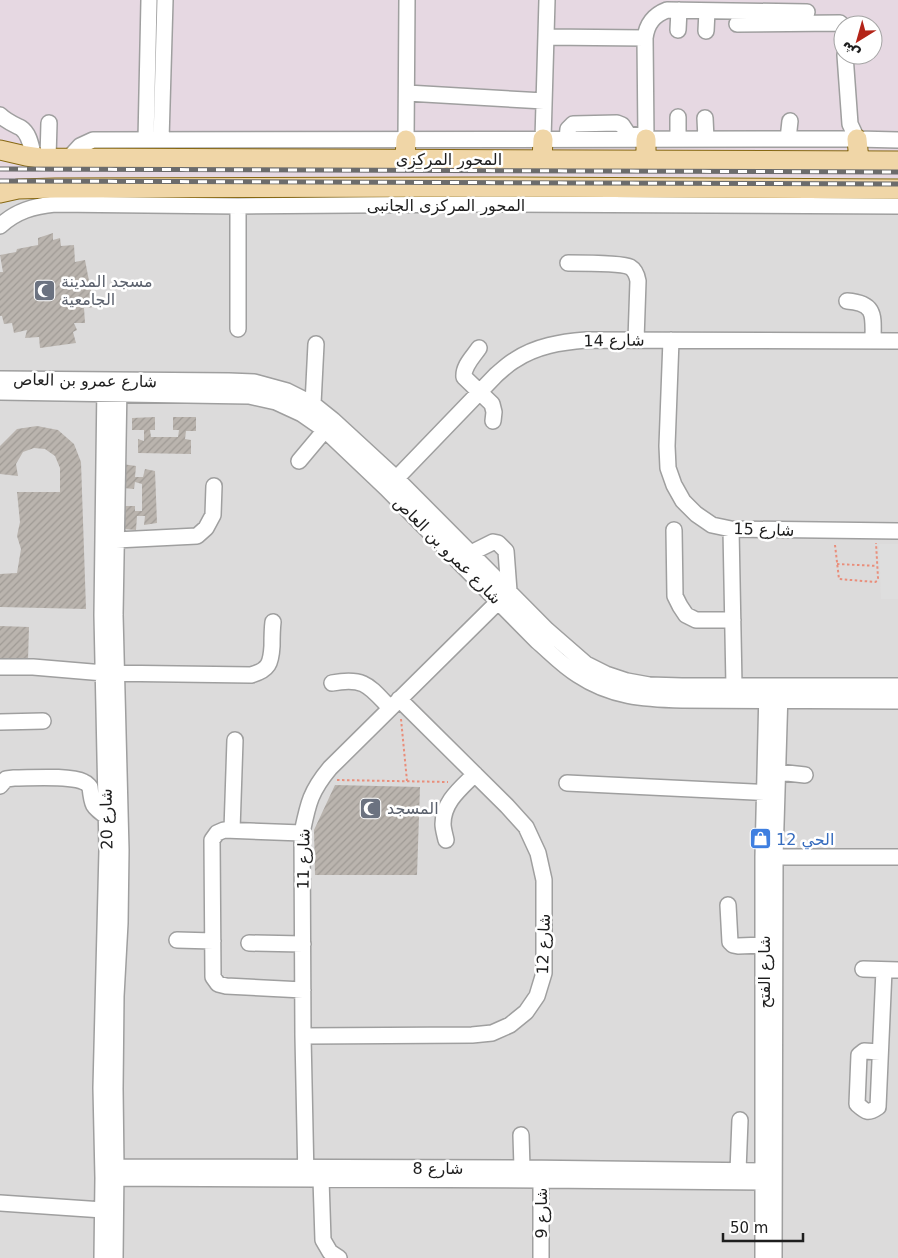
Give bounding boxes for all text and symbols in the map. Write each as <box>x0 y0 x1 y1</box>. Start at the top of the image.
north arrow <box>833 15 883 65</box>
text: ش <box>838 38 863 63</box>
street label: المحور المركزى <box>396 150 502 170</box>
street label: المحور المركزى الجانبى <box>367 196 525 216</box>
place label: مسجد المدينة الجامعية <box>61 272 152 309</box>
mosque icon: مسجد المدينة الجامعية <box>33 278 57 302</box>
street label: شارع 14 <box>583 330 645 352</box>
street label: شارع عمرو بن العاص <box>13 370 157 392</box>
street label: شارع عمرو بن العاص <box>389 493 505 609</box>
street label: شارع 15 <box>733 519 795 541</box>
street label: شارع 20 <box>96 788 118 850</box>
mosque icon: المسجد <box>359 796 383 820</box>
place label: المسجد <box>387 799 439 818</box>
shop icon: الحي 12 <box>748 827 772 851</box>
street label: شارع 11 <box>293 828 315 890</box>
place label: الحي 12 <box>776 830 834 850</box>
street label: شارع 12 <box>533 913 555 975</box>
street label: شارع الفتح <box>755 935 775 1009</box>
street label: شارع 8 <box>413 1159 463 1179</box>
street label: شارع 9 <box>532 1188 552 1238</box>
scale bar <box>723 1210 803 1242</box>
text: 50 m <box>730 1219 768 1237</box>

